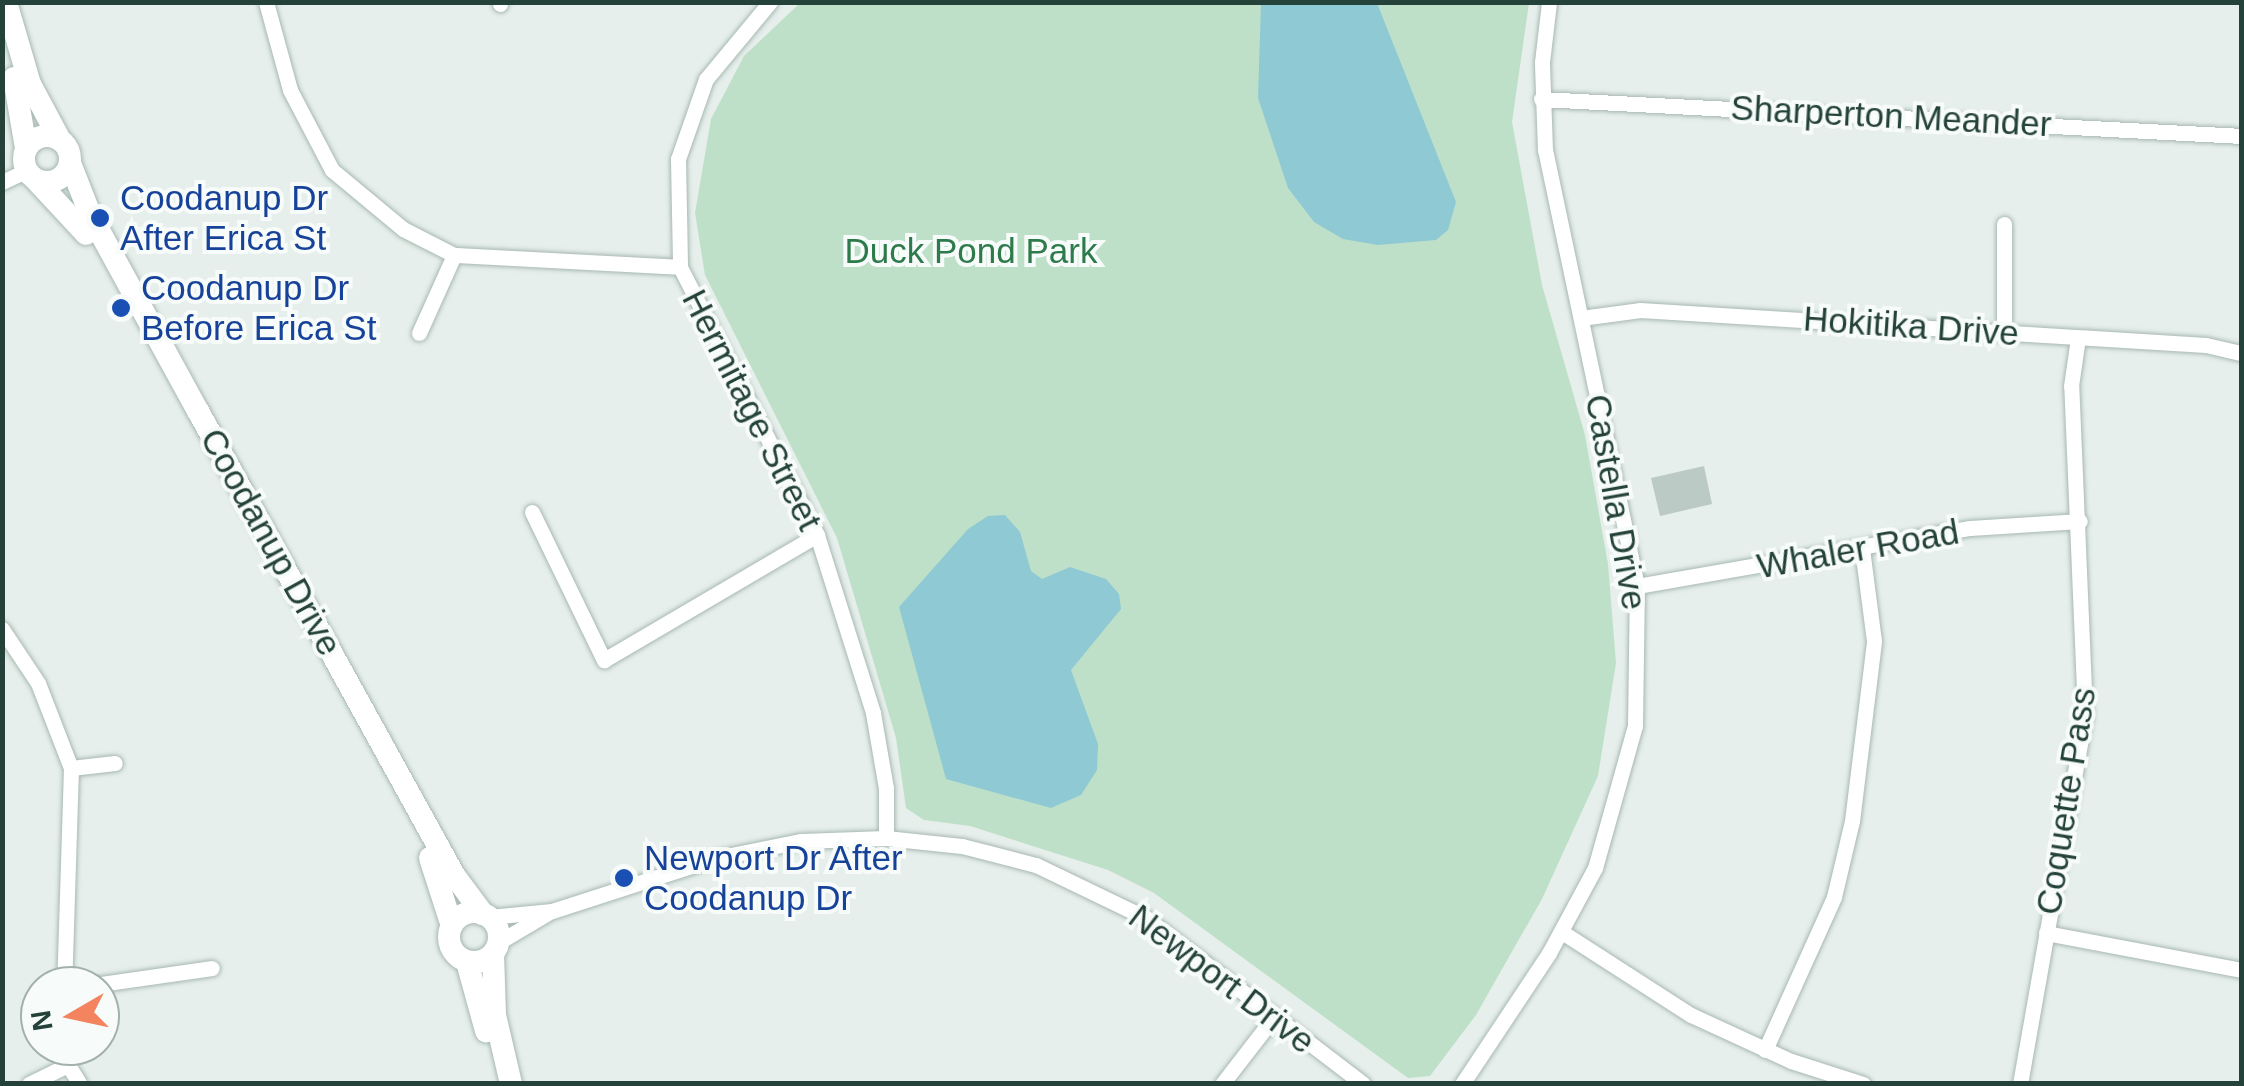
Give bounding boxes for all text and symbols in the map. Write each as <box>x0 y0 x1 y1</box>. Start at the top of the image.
street label: Sharperton Meander <box>1730 87 2052 145</box>
place label: Coodanup Dr After Erica St <box>120 177 328 259</box>
marker: Coodanup Dr After Erica St <box>89 207 111 229</box>
park label: Duck Pond Park <box>845 230 1097 272</box>
place label: Coodanup Dr Before Erica St <box>141 267 376 349</box>
street label: Hermitage Street <box>673 283 831 537</box>
marker: Coodanup Dr Before Erica St <box>110 297 132 319</box>
street label: Hokitika Drive <box>1802 298 2020 354</box>
street label: Castella Drive <box>1576 391 1656 613</box>
street label: Coodanup Drive <box>191 421 351 663</box>
street label: Whaler Road <box>1754 511 1962 587</box>
street label: Coquette Pass <box>2027 684 2105 918</box>
place label: Newport Dr After Coodanup Dr <box>644 837 905 919</box>
marker: Newport Dr After Coodanup Dr <box>613 867 635 889</box>
street label: Newport Drive <box>1121 896 1323 1062</box>
north arrow <box>20 966 120 1066</box>
text: N <box>25 1008 59 1033</box>

